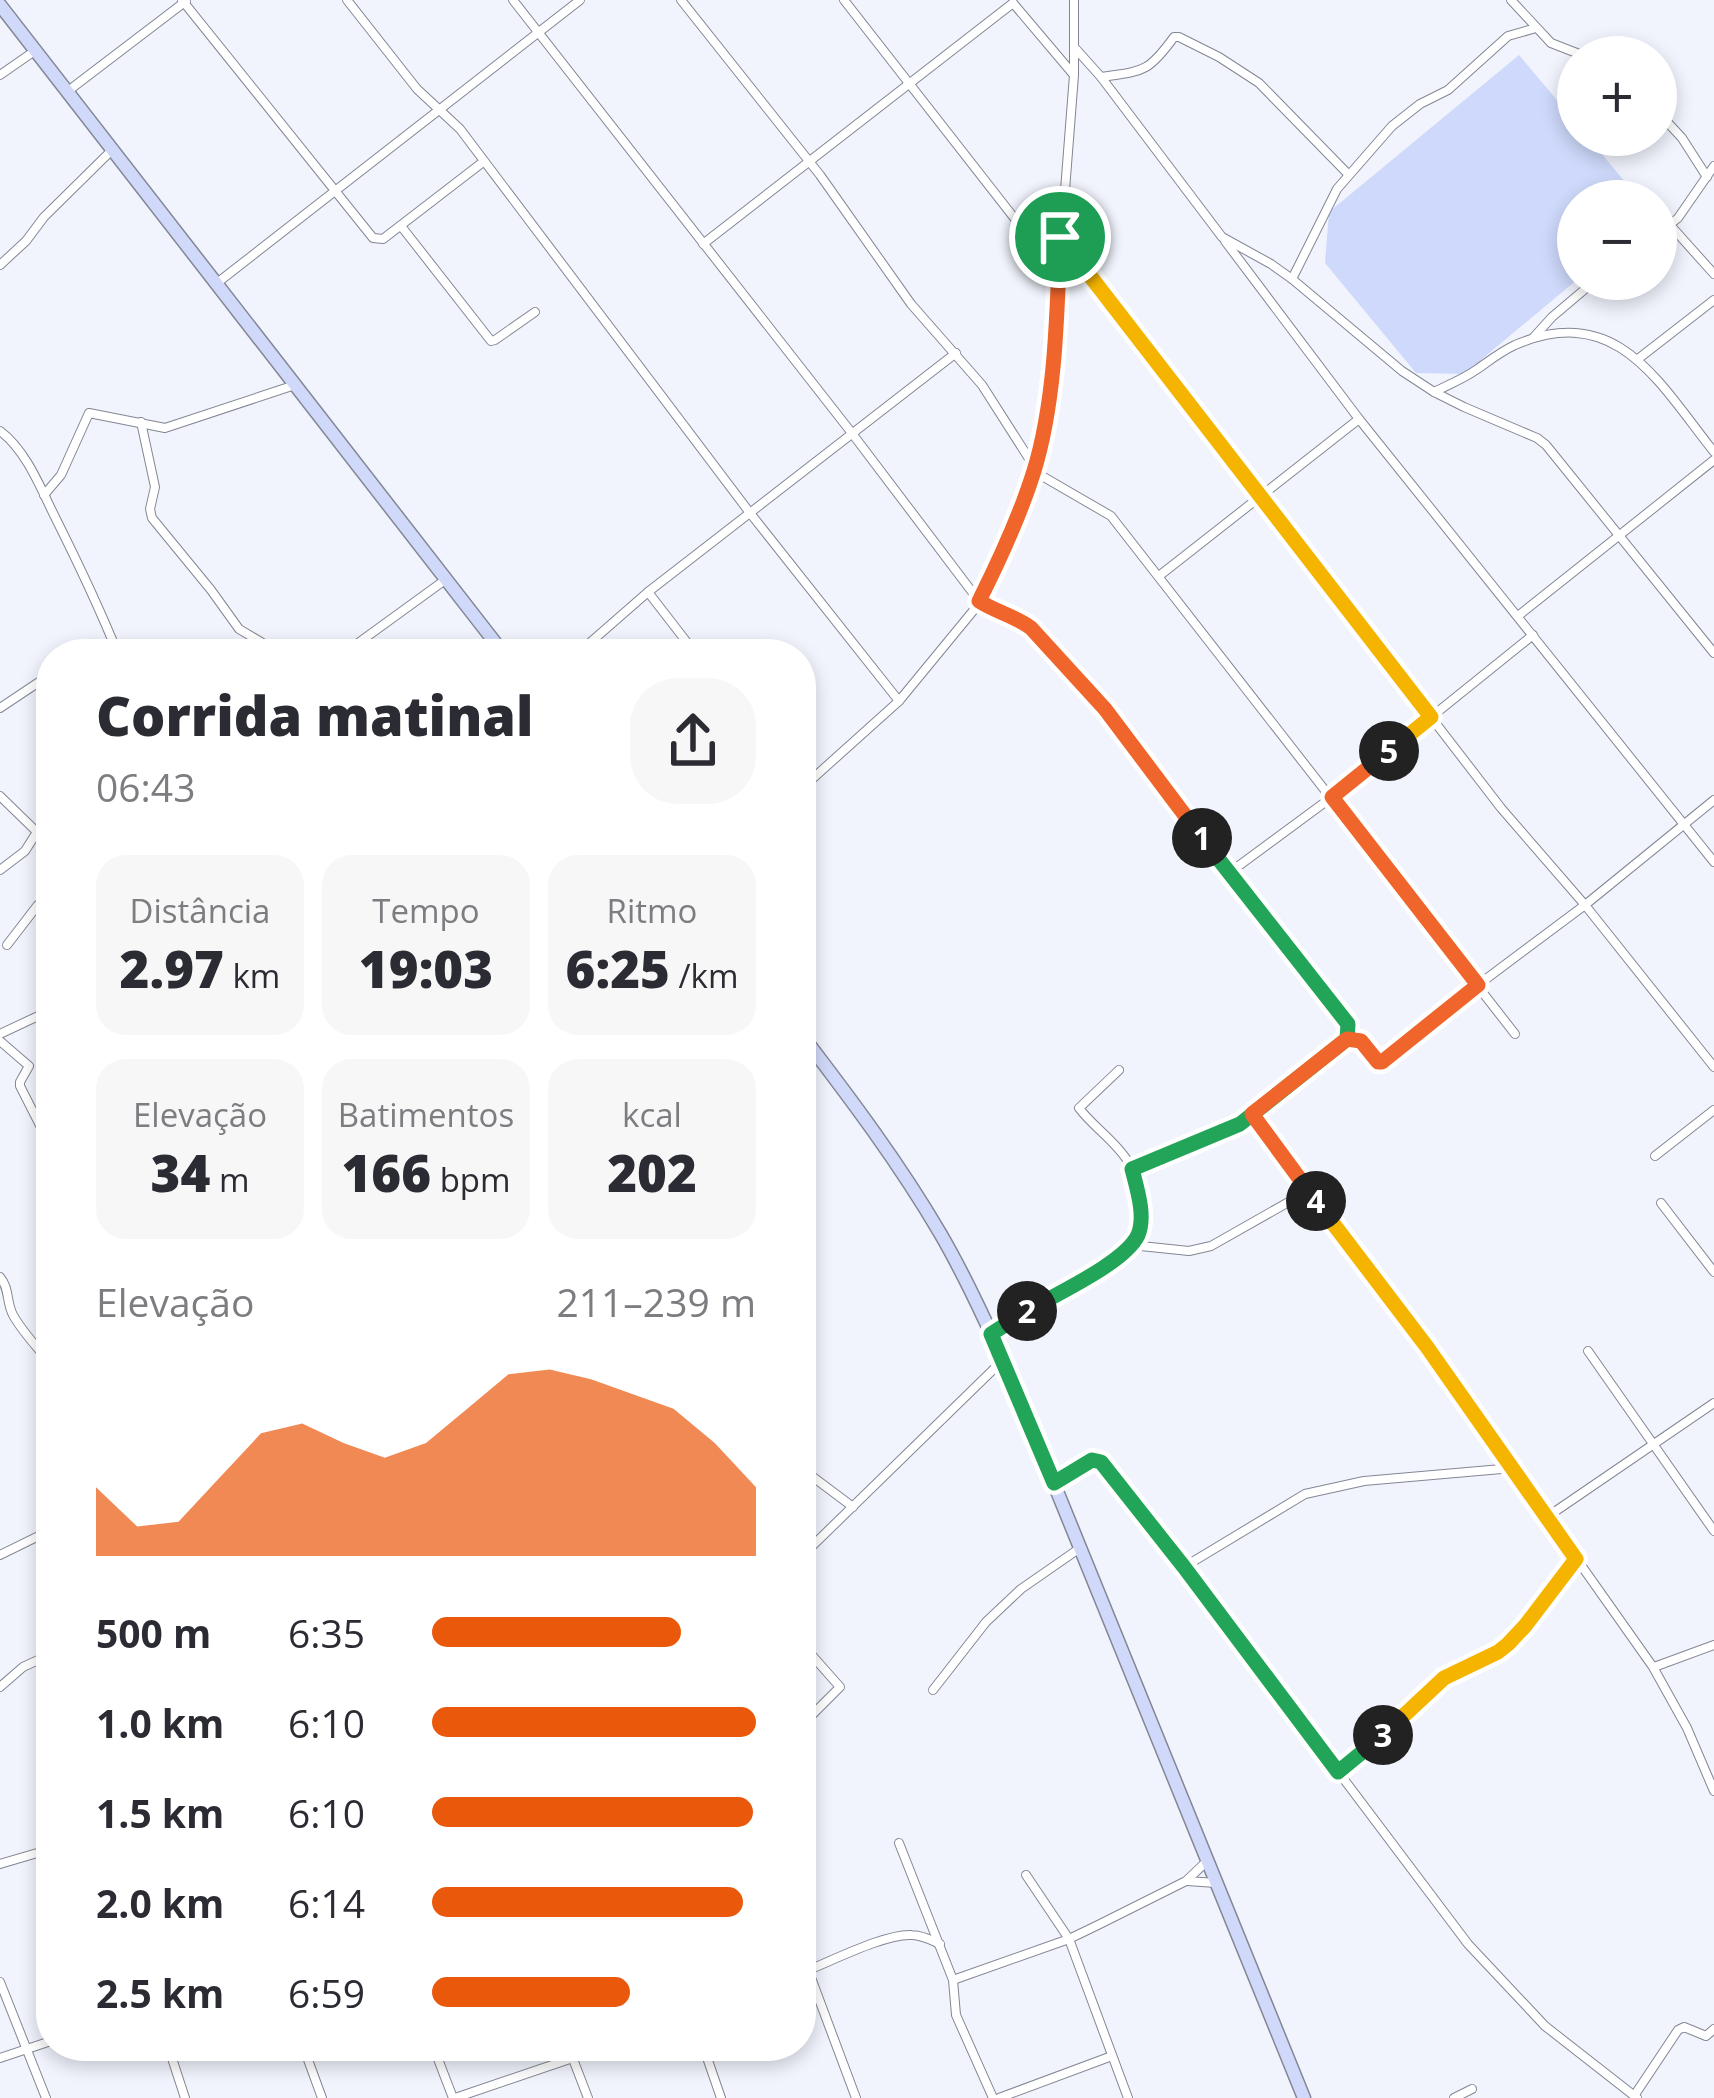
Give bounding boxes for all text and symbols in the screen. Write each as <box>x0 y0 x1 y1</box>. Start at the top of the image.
map controls <box>1557 36 1677 300</box>
button: + <box>1557 36 1677 156</box>
button: − <box>1557 180 1677 300</box>
pin <box>1009 186 1111 288</box>
icon: arrive <box>1027 204 1093 270</box>
text: Corrida matinal <box>96 678 533 752</box>
button: share <box>630 678 756 804</box>
pin: 5 <box>1359 721 1419 781</box>
text: 5 <box>1380 728 1398 773</box>
text: 06:43 <box>96 760 195 813</box>
pin: 1 <box>1172 808 1232 868</box>
text: 1 <box>1193 815 1211 860</box>
text: Distância <box>130 888 270 933</box>
text: Tempo <box>372 888 480 933</box>
text: Ritmo <box>607 888 697 933</box>
text: 2.97 <box>120 933 224 1003</box>
text: 19:03 <box>359 933 493 1003</box>
text: 6:25 <box>566 933 670 1003</box>
text: km <box>224 953 280 998</box>
text: /km <box>670 953 738 998</box>
text: Elevação <box>133 1092 267 1137</box>
text: Batimentos <box>338 1092 514 1137</box>
text: kcal <box>622 1092 682 1137</box>
text: 34 <box>151 1137 210 1207</box>
text: 166 <box>341 1137 431 1207</box>
text: 202 <box>607 1137 697 1207</box>
text: m <box>210 1157 249 1202</box>
text: bpm <box>431 1157 511 1202</box>
pin: 4 <box>1286 1171 1346 1231</box>
text: 4 <box>1307 1178 1325 1223</box>
text: Elevação <box>96 1275 254 1328</box>
text: 211–239 m <box>556 1275 756 1328</box>
pin: 2 <box>997 1281 1057 1341</box>
text: 2 <box>1018 1288 1036 1333</box>
text: 500 m <box>96 1606 211 1659</box>
text: 6:35 <box>288 1606 365 1659</box>
text: 1.0 km <box>96 1696 224 1749</box>
text: 6:10 <box>288 1696 365 1749</box>
pin: 3 <box>1353 1705 1413 1765</box>
text: 3 <box>1374 1712 1392 1757</box>
text: 1.5 km <box>96 1786 224 1839</box>
text: 6:10 <box>288 1786 365 1839</box>
text: 2.0 km <box>96 1876 224 1929</box>
text: 6:14 <box>288 1876 365 1929</box>
text: 2.5 km <box>96 1966 224 2019</box>
text: 6:59 <box>288 1966 365 2019</box>

